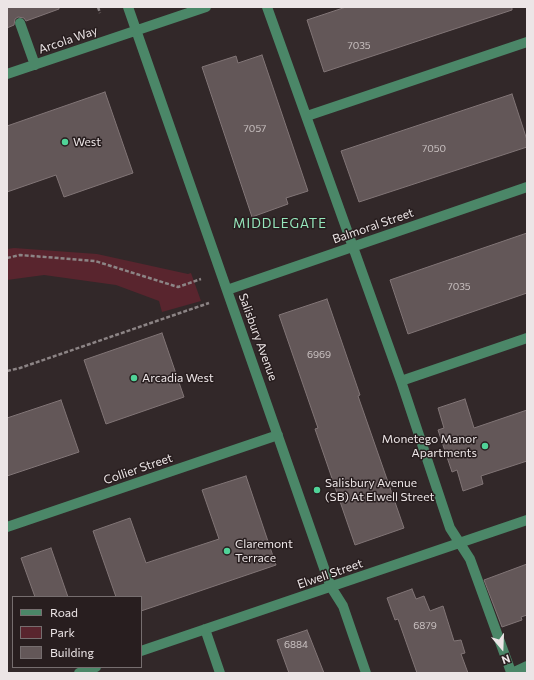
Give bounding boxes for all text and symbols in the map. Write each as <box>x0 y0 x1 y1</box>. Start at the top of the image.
street label: Arcola Way <box>37 23 99 57</box>
house number: 7035 <box>347 40 371 52</box>
house number: 7057 <box>244 123 266 135</box>
place label: West <box>73 135 101 149</box>
marker: West <box>60 137 70 147</box>
house number: 7050 <box>422 143 446 155</box>
street label: Balmoral Street <box>331 205 415 247</box>
district label: MIDDLEGATE <box>233 216 327 232</box>
house number: 7035 <box>447 281 471 293</box>
street label: Salisbury Avenue <box>235 291 281 383</box>
house number: 6969 <box>307 349 331 361</box>
place label: Arcadia West <box>142 371 214 385</box>
marker: Arcadia West <box>129 373 139 383</box>
place label: Monetego Manor Apartments <box>382 432 477 460</box>
marker: Monetego Manor Apartments <box>480 441 490 451</box>
street label: Collier Street <box>102 450 174 488</box>
place label: Salisbury Avenue (SB) At Elwell Street <box>325 476 434 504</box>
marker: Salisbury Avenue (SB) At Elwell Street <box>312 485 322 495</box>
place label: Claremont Terrace <box>235 537 293 565</box>
marker: Claremont Terrace <box>222 546 232 556</box>
street label: Elwell Street <box>295 556 365 592</box>
legend <box>12 596 142 668</box>
text: Road <box>50 605 78 619</box>
house number: 6879 <box>413 620 437 632</box>
text: Park <box>50 625 75 639</box>
north arrow <box>482 628 522 668</box>
house number: 6884 <box>284 639 308 651</box>
text: Building <box>50 645 94 659</box>
text: N <box>500 652 512 667</box>

